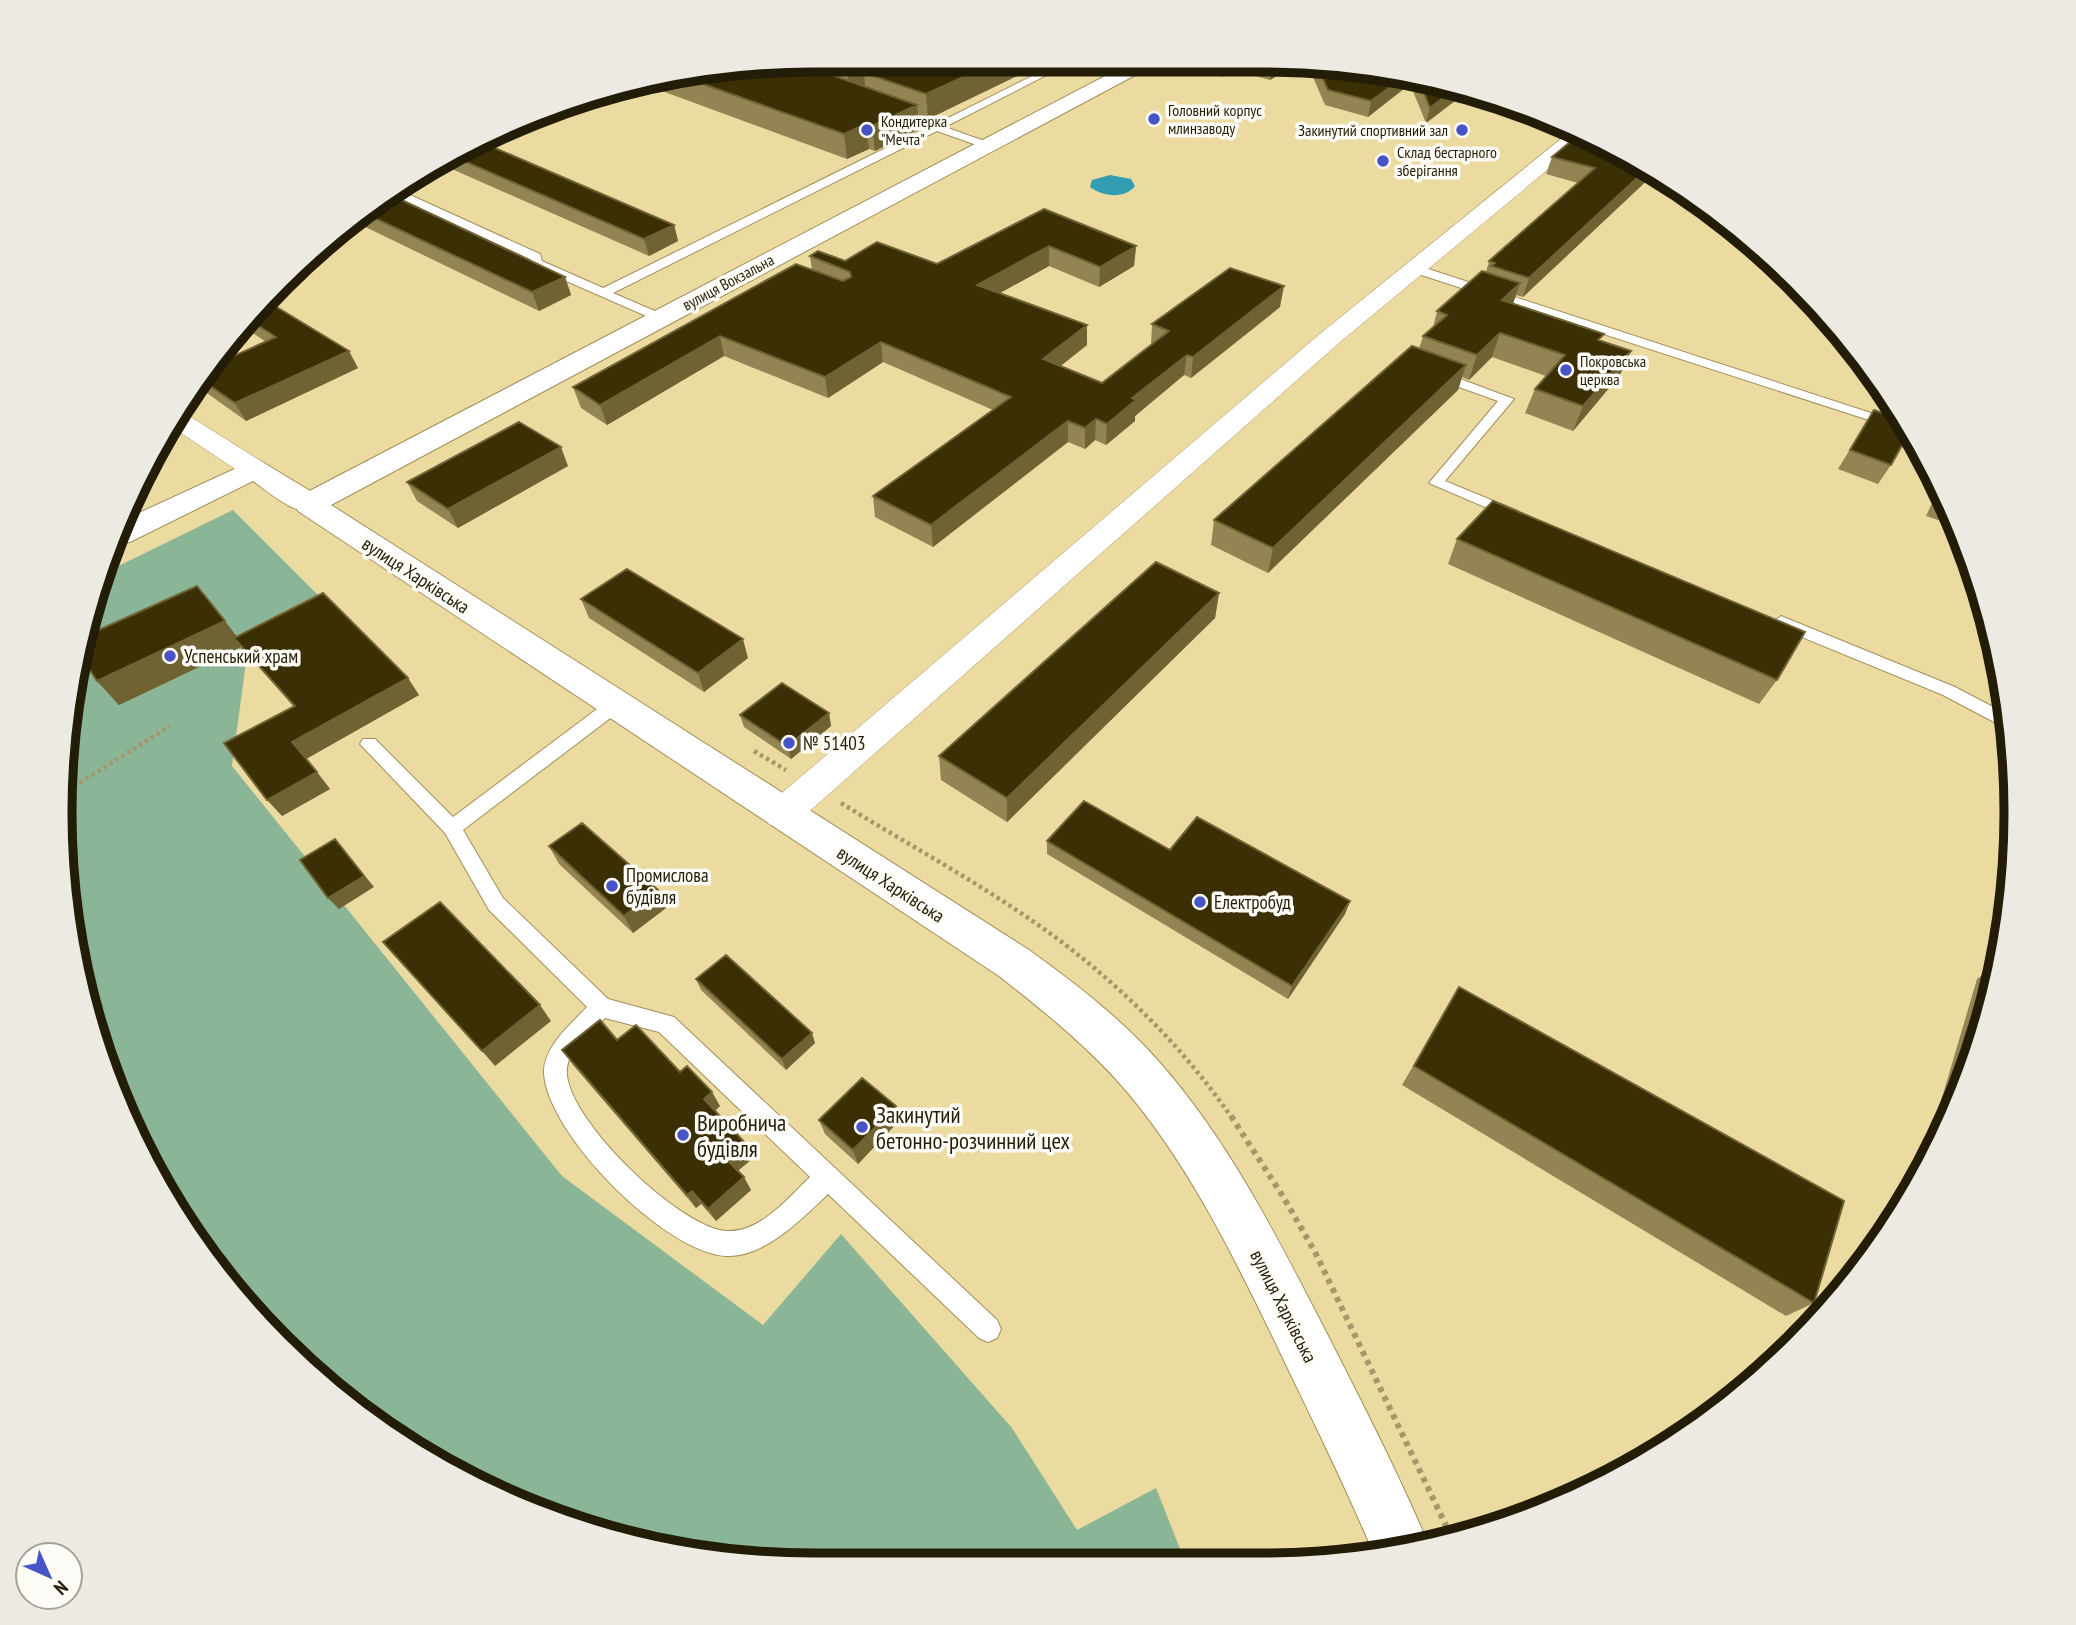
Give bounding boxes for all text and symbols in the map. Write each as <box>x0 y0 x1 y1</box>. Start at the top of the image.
place label: Головний корпус млинзаводу <box>1168 100 1262 138</box>
place label: Кондитерка "Мечта" <box>881 111 947 149</box>
marker: Головний корпус млинзаводу <box>1146 111 1162 127</box>
place label: Закинутий спортивний зал <box>1298 120 1448 140</box>
marker: Кондитерка "Мечта" <box>859 122 875 138</box>
marker: Закинутий спортивний зал <box>1454 122 1470 138</box>
place label: Склад бестарного зберігання <box>1397 142 1497 180</box>
marker: Склад бестарного зберігання <box>1375 153 1391 169</box>
street label: вулиця Вокзальна <box>679 249 777 315</box>
place label: Покровська церква <box>1580 351 1646 389</box>
marker: Покровська церква <box>1558 362 1574 378</box>
street label: вулиця Харківська <box>358 531 474 619</box>
place label: Успенський храм <box>184 644 298 668</box>
marker: Успенський храм <box>162 648 178 664</box>
place label: № 51403 <box>803 731 865 755</box>
marker: № 51403 <box>781 735 797 751</box>
street label: вулиця Харківська <box>833 840 949 928</box>
place label: Промислова будівля <box>626 863 709 909</box>
marker: Промислова будівля <box>604 878 620 894</box>
place label: Електробуд <box>1214 890 1292 914</box>
marker: Електробуд <box>1192 894 1208 910</box>
place label: Закинутий бетонно-розчинний цех <box>876 1100 1071 1155</box>
place label: Виробнича будівля <box>697 1108 786 1163</box>
marker: Закинутий бетонно-розчинний цех <box>854 1119 870 1135</box>
marker: Виробнича будівля <box>675 1127 691 1143</box>
street label: вулиця Харківська <box>1245 1246 1323 1366</box>
north arrow <box>14 1541 84 1611</box>
text: N <box>49 1576 73 1600</box>

